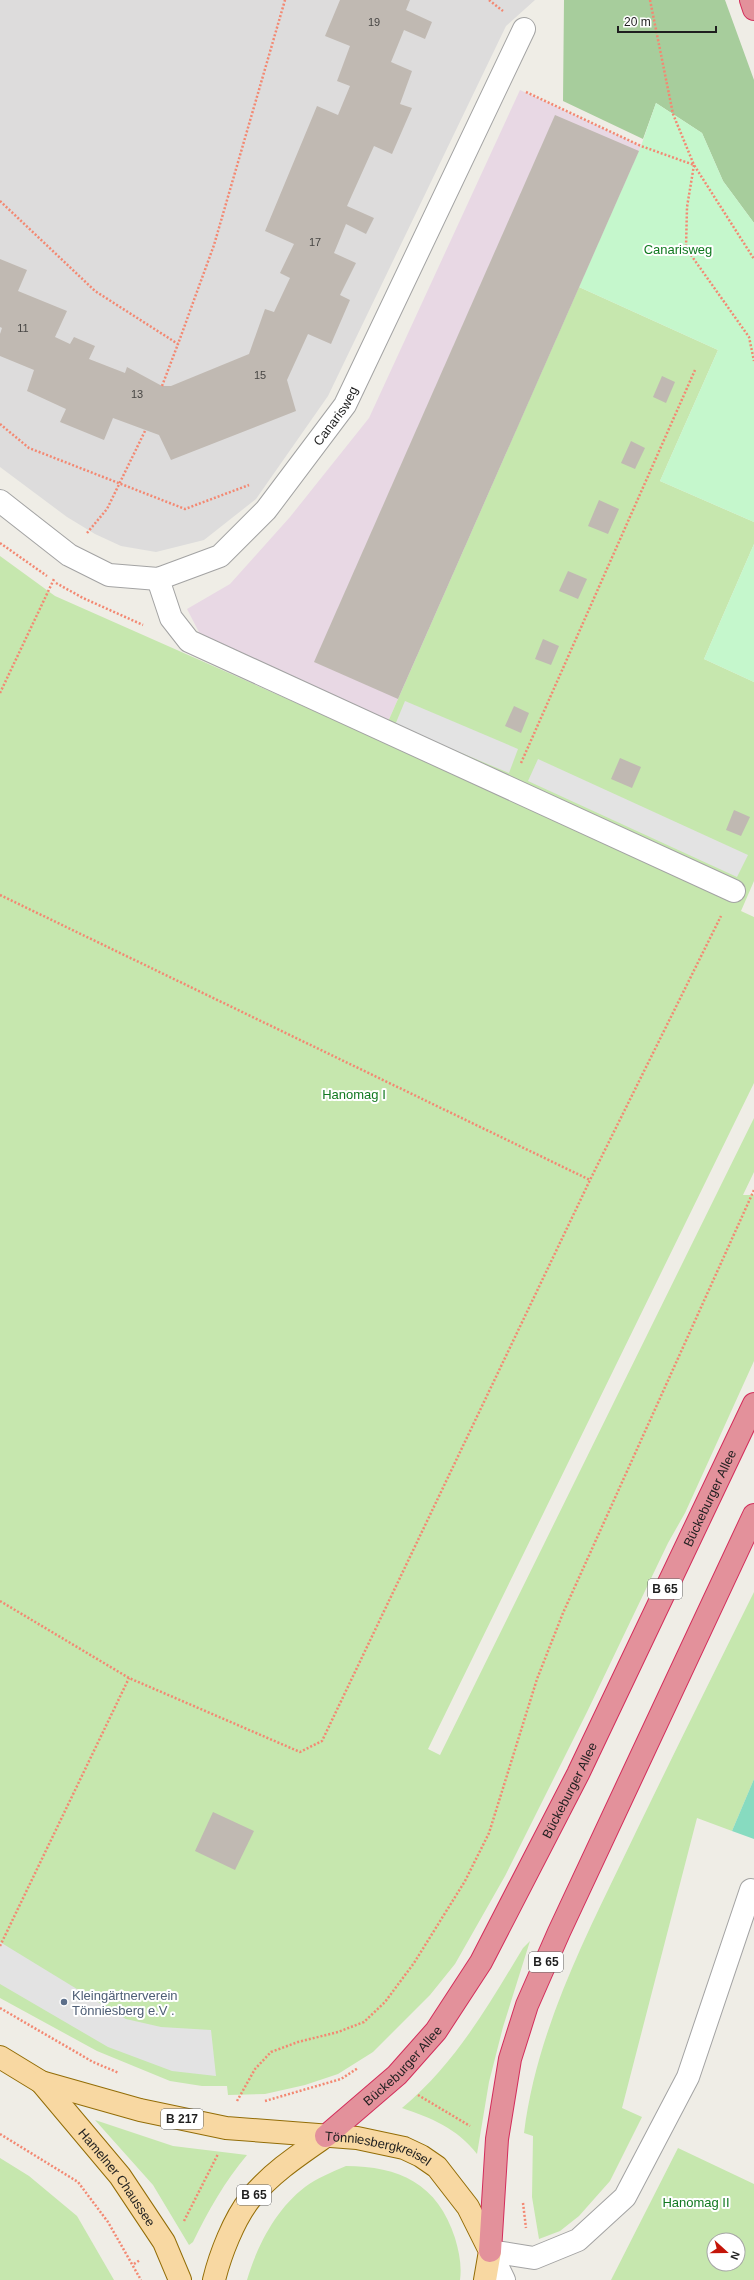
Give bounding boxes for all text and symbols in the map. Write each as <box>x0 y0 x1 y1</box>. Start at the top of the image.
scale bar <box>618 8 716 34</box>
text: 20 m <box>624 15 651 29</box>
house number: 19 <box>368 16 380 28</box>
house number: 17 <box>309 236 321 248</box>
park label: Canarisweg <box>644 242 712 257</box>
house number: 11 <box>17 322 29 334</box>
house number: 15 <box>254 369 266 381</box>
street label: Canarisweg <box>310 384 361 449</box>
house number: 13 <box>131 388 143 400</box>
park label: Hanomag I <box>322 1087 386 1102</box>
street label: Bückeburger Allee <box>680 1447 739 1549</box>
road number: B 65 <box>648 1579 682 1599</box>
street label: Bückeburger Allee <box>539 1740 600 1841</box>
road number: B 65 <box>529 1952 563 1972</box>
place label: Kleingärtnerverein Tönniesberg e.V . <box>72 1988 178 2018</box>
marker: Kleingärtnerverein Tönniesberg e.V . <box>59 1997 69 2007</box>
street label: Bückeburger Allee <box>360 2023 445 2109</box>
road number: B 217 <box>161 2109 203 2129</box>
street label: Hamelner Chaussee <box>75 2125 158 2229</box>
street label: Tönniesbergkreisel <box>324 2129 434 2169</box>
road number: B 65 <box>237 2185 271 2205</box>
park label: Hanomag II <box>662 2195 730 2210</box>
north arrow <box>706 2232 746 2272</box>
text: N <box>728 2250 742 2261</box>

